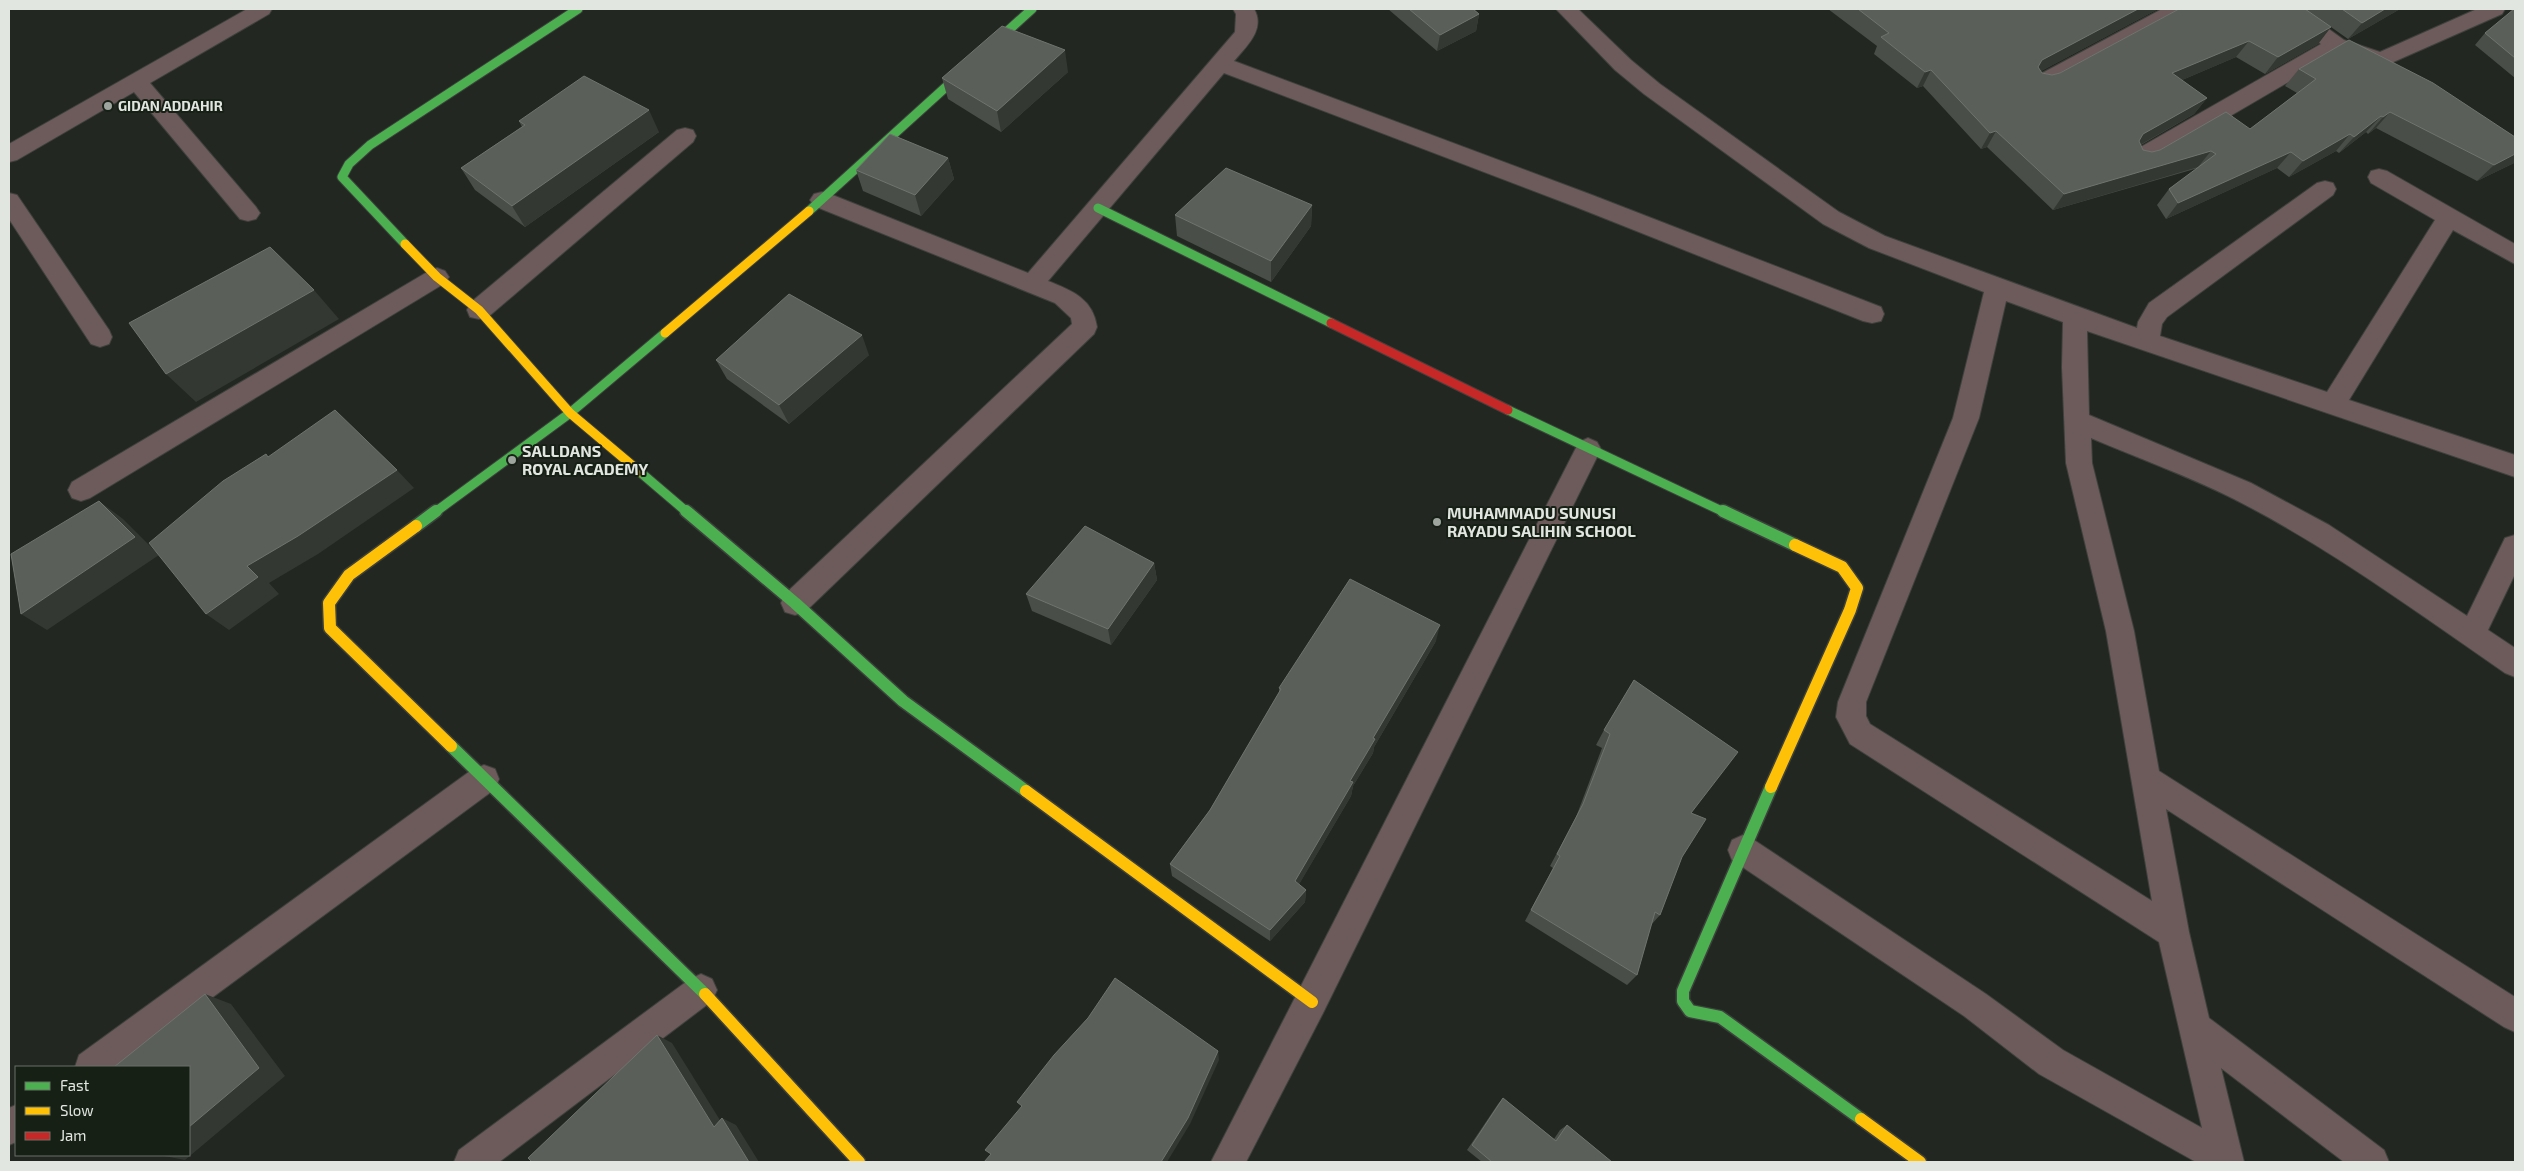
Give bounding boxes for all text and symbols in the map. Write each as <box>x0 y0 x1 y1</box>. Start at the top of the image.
place label: GIDAN ADDAHIR <box>118 97 223 114</box>
marker: GIDAN ADDAHIR <box>102 100 114 112</box>
place label: SALLDANS ROYAL ACADEMY <box>522 441 648 478</box>
marker: SALLDANS ROYAL ACADEMY <box>506 454 518 466</box>
place label: MUHAMMADU SUNUSI RAYADU SALIHIN SCHOOL <box>1447 503 1636 540</box>
marker: MUHAMMADU SUNUSI RAYADU SALIHIN SCHOOL <box>1431 516 1443 528</box>
legend <box>15 1066 190 1156</box>
text: Fast <box>60 1076 90 1094</box>
text: Slow <box>60 1101 94 1119</box>
text: Jam <box>60 1126 86 1144</box>

